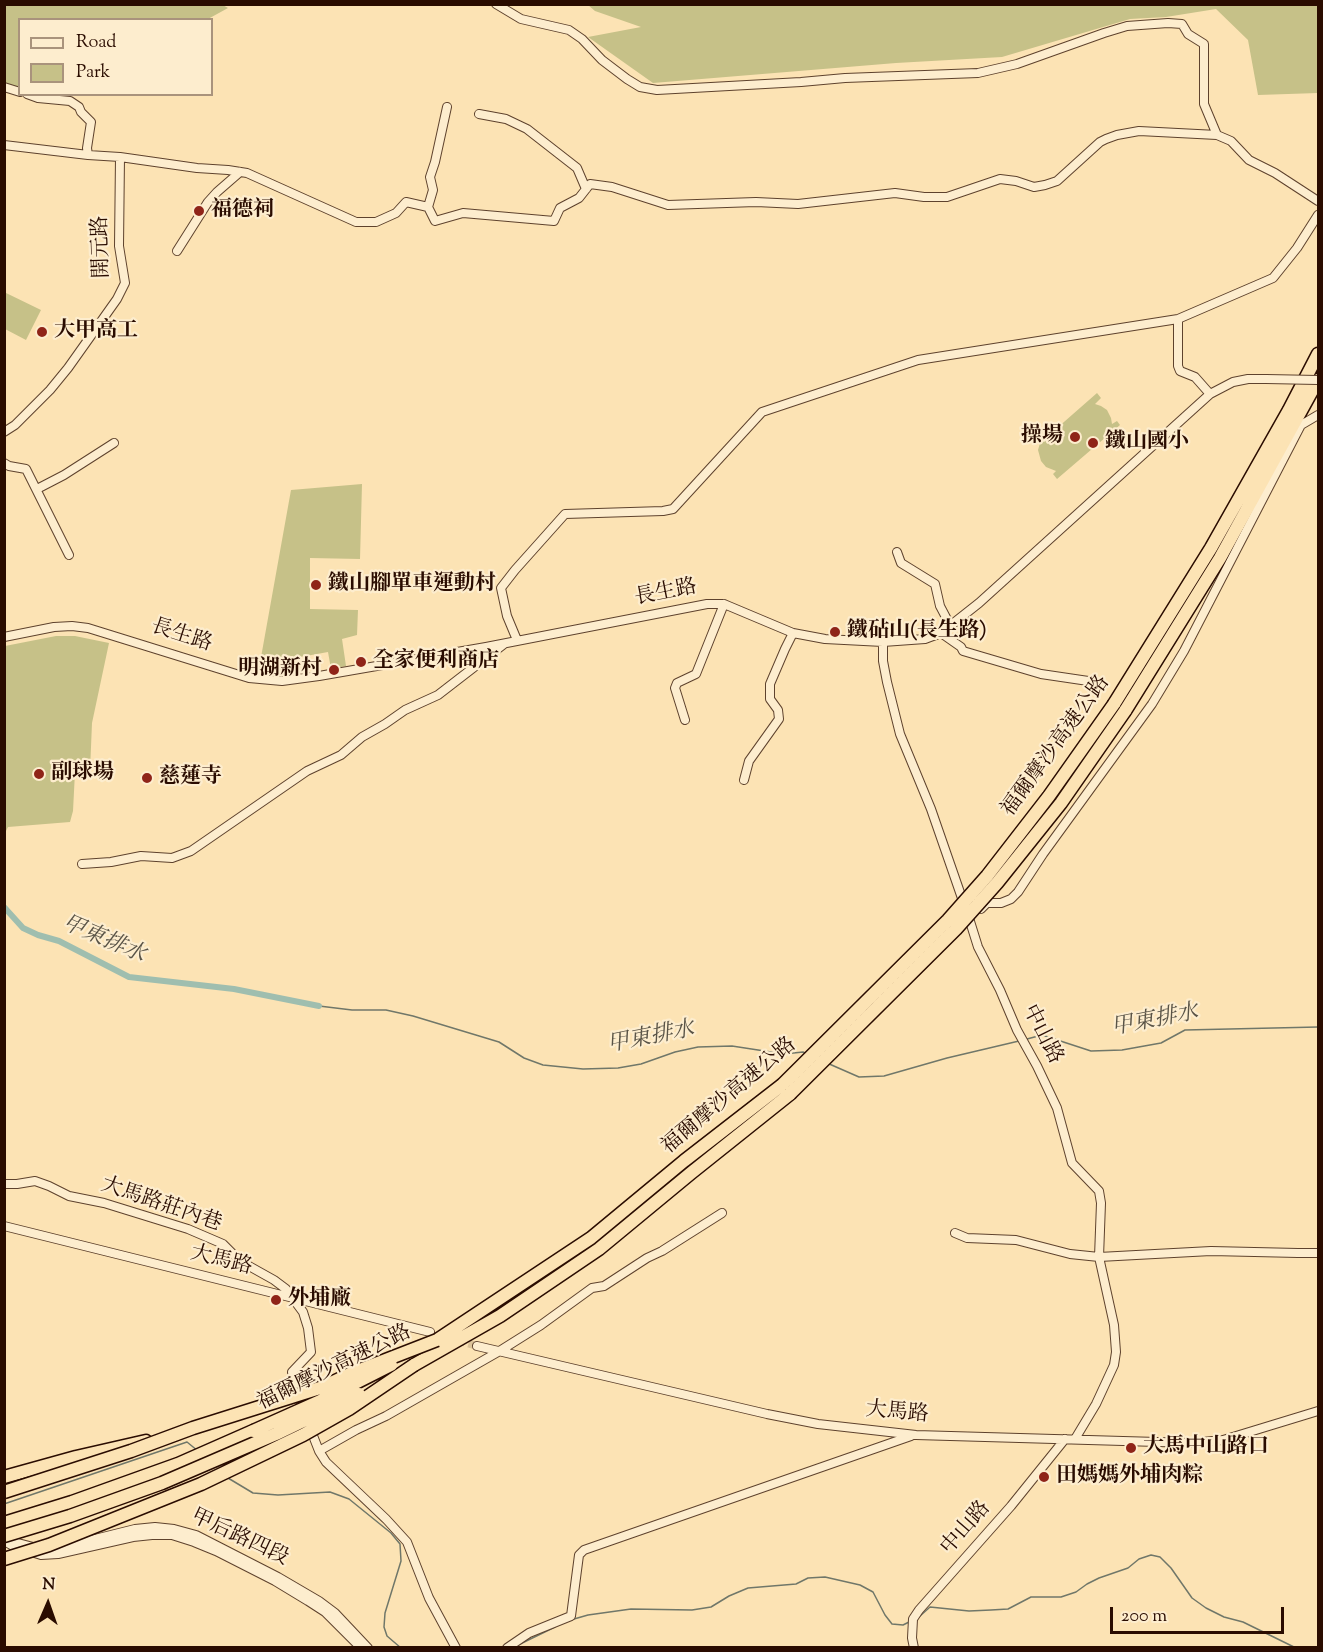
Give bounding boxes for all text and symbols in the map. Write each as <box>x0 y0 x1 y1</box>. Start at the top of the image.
legend <box>18 18 213 96</box>
text: Road <box>76 30 116 56</box>
text: Park <box>76 60 110 86</box>
place label: 福德祠 <box>211 198 274 224</box>
marker: 福德祠 <box>192 204 206 218</box>
street label: 開元路 <box>89 215 117 279</box>
place label: 大甲高工 <box>54 319 138 345</box>
marker: 大甲高工 <box>35 325 49 339</box>
place label: 操場 <box>1021 424 1063 450</box>
marker: 操場 <box>1068 430 1082 444</box>
place label: 鐵山國小 <box>1105 430 1189 456</box>
marker: 鐵山國小 <box>1086 436 1100 450</box>
place label: 鐵山腳單車運動村 <box>328 572 496 598</box>
street label: 長生路 <box>633 576 699 612</box>
marker: 鐵山腳單車運動村 <box>309 578 323 592</box>
street label: 長生路 <box>147 615 215 659</box>
place label: 鐵砧山(長生路) <box>847 619 987 645</box>
marker: 鐵砧山(長生路) <box>828 625 842 639</box>
place label: 全家便利商店 <box>373 649 499 675</box>
marker: 全家便利商店 <box>354 655 368 669</box>
place label: 明湖新村 <box>238 657 322 683</box>
marker: 明湖新村 <box>327 663 341 677</box>
street label: 福爾摩沙高速公路 <box>997 672 1117 822</box>
place label: 副球場 <box>51 761 114 787</box>
place label: 慈蓮寺 <box>159 765 222 791</box>
marker: 副球場 <box>32 767 46 781</box>
marker: 慈蓮寺 <box>140 771 154 785</box>
water label: 甲東排水 <box>57 912 149 970</box>
street label: 中山路 <box>1015 1001 1067 1069</box>
water label: 甲東排水 <box>1109 1001 1201 1043</box>
water label: 甲東排水 <box>605 1018 697 1060</box>
street label: 福爾摩沙高速公路 <box>658 1033 802 1161</box>
street label: 大馬路莊內巷 <box>97 1174 225 1238</box>
street label: 大馬路 <box>187 1242 255 1282</box>
place label: 外埔廠 <box>288 1287 351 1313</box>
marker: 外埔廠 <box>269 1293 283 1307</box>
street label: 福爾摩沙高速公路 <box>254 1321 416 1417</box>
street label: 大馬路 <box>865 1399 929 1429</box>
place label: 大馬中山路口 <box>1143 1435 1269 1461</box>
marker: 大馬中山路口 <box>1124 1441 1138 1455</box>
place label: 田媽媽外埔肉粽 <box>1056 1464 1203 1490</box>
marker: 田媽媽外埔肉粽 <box>1037 1470 1051 1484</box>
street label: 中山路 <box>937 1497 997 1561</box>
street label: 甲后路四段 <box>186 1505 292 1573</box>
north arrow <box>18 1574 78 1634</box>
text: N <box>42 1574 55 1597</box>
scale bar <box>1113 1595 1287 1633</box>
text: 200 m <box>1121 1604 1167 1630</box>

